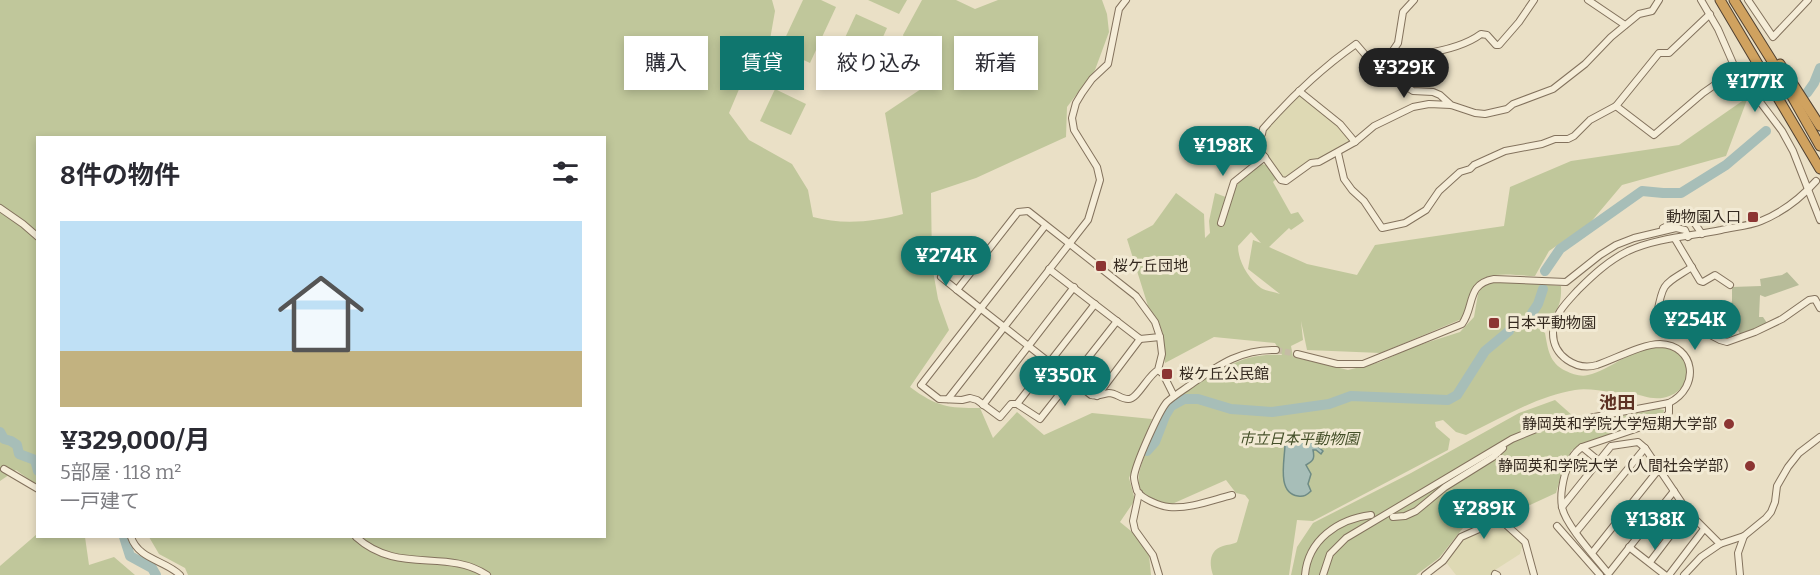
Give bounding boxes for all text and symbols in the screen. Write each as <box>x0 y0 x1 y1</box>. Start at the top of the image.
chip: 購入 <box>624 36 708 90</box>
chip: 賃貸 <box>720 36 804 90</box>
chip: 絞り込み <box>816 36 942 90</box>
chip: 新着 <box>954 36 1038 90</box>
pin: ¥329K <box>1362 48 1446 99</box>
text: ¥329K <box>1373 55 1435 79</box>
pin: ¥177K <box>1713 62 1797 113</box>
text: ¥177K <box>1726 69 1784 93</box>
pin: ¥198K <box>1181 126 1265 177</box>
text: ¥198K <box>1193 133 1253 157</box>
icon: filters <box>549 156 582 189</box>
text: 8件の物件 <box>60 160 180 191</box>
place label: 動物園入口 <box>1666 208 1741 226</box>
marker: 動物園入口 <box>1746 210 1760 224</box>
pin: ¥274K <box>904 236 988 287</box>
text: ¥274K <box>915 243 977 267</box>
place label: 桜ケ丘団地 <box>1113 257 1188 275</box>
marker: 桜ケ丘団地 <box>1094 259 1108 273</box>
icon: home <box>267 260 375 368</box>
pin: ¥254K <box>1653 300 1737 351</box>
text: ¥254K <box>1664 307 1726 331</box>
place label: 日本平動物園 <box>1506 314 1596 332</box>
marker: 日本平動物園 <box>1487 316 1501 330</box>
pin: ¥350K <box>1023 356 1107 407</box>
text: ¥350K <box>1034 363 1096 387</box>
place label: 桜ケ丘公民館 <box>1179 365 1269 383</box>
marker: 桜ケ丘公民館 <box>1160 367 1174 381</box>
district label: 池田 <box>1599 392 1635 414</box>
place label: 静岡英和学院大学短期大学部 <box>1522 415 1717 433</box>
marker: 静岡英和学院大学短期大学部 <box>1722 417 1736 431</box>
text: ¥329,000/月 <box>60 425 211 456</box>
park label: 市立日本平動物園 <box>1239 430 1361 448</box>
place label: 静岡英和学院大学（人間社会学部） <box>1498 457 1738 475</box>
marker: 静岡英和学院大学（人間社会学部） <box>1743 459 1757 473</box>
text: 5部屋 · 118 m² <box>60 460 181 484</box>
text: 一戸建て <box>60 489 140 513</box>
pin: ¥289K <box>1442 489 1526 540</box>
text: ¥289K <box>1452 496 1516 520</box>
pin: ¥138K <box>1613 500 1697 551</box>
text: ¥138K <box>1625 507 1685 531</box>

